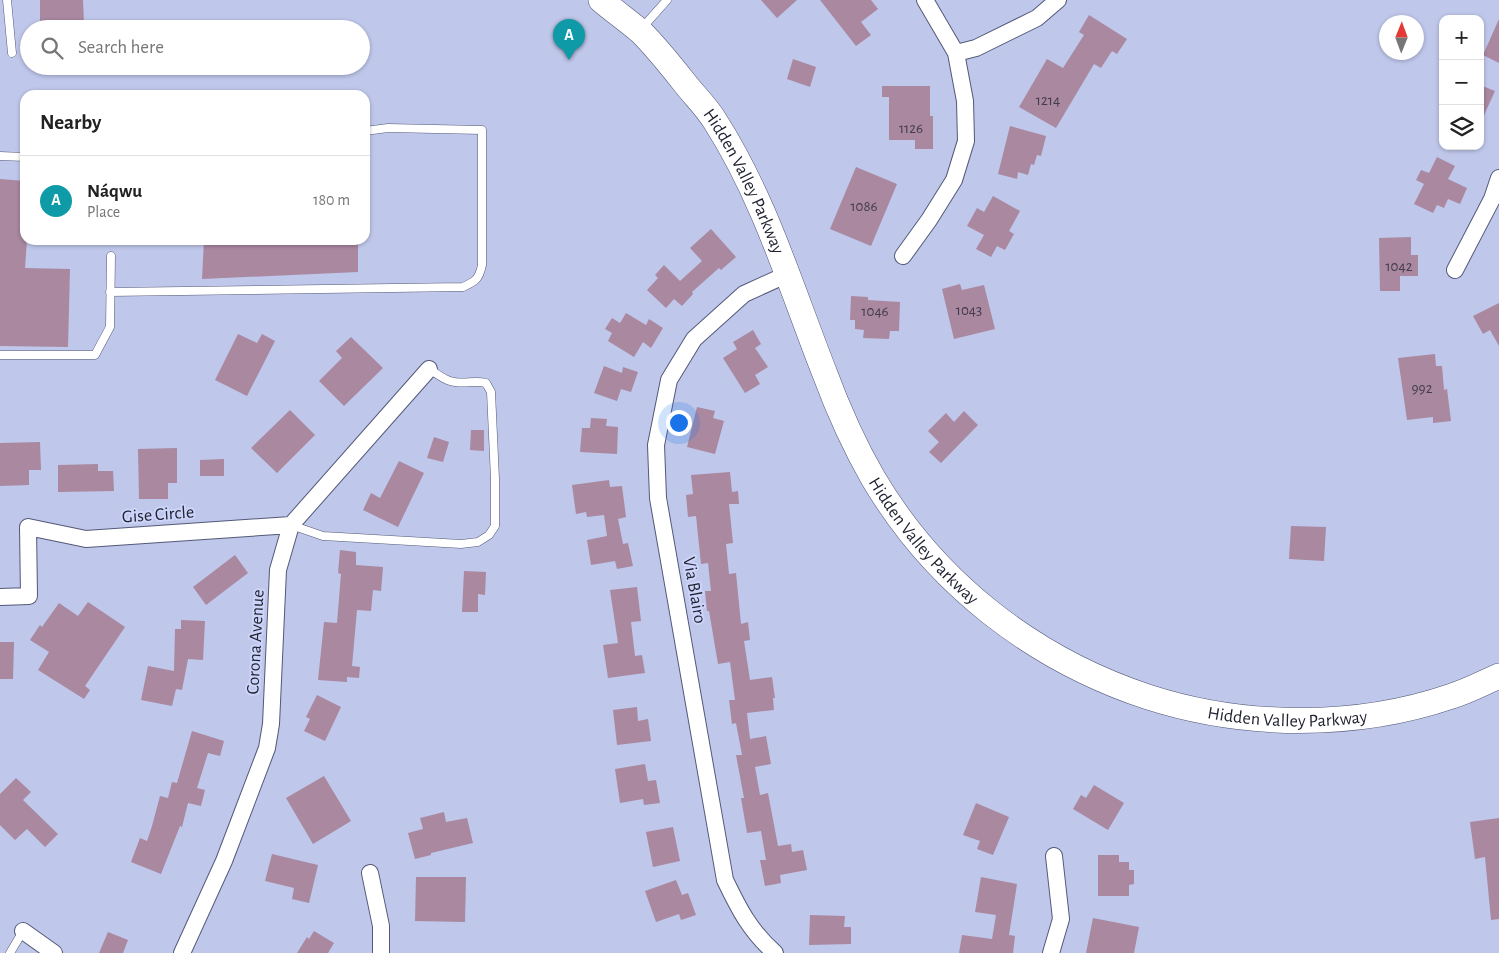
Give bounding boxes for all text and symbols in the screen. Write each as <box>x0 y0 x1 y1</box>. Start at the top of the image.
north arrow <box>1379 15 1424 60</box>
map controls <box>1439 15 1484 150</box>
button: + <box>1439 15 1484 60</box>
pin: A <box>553 19 585 60</box>
search box <box>20 20 370 75</box>
icon: search <box>38 34 66 62</box>
text: Search here <box>78 38 164 57</box>
button: − <box>1439 60 1484 105</box>
house number: 1214 <box>1036 93 1060 108</box>
button: layers <box>1439 105 1484 150</box>
street label: Hidden Valley Parkway <box>699 106 787 257</box>
text: Nearby <box>40 112 101 133</box>
house number: 1126 <box>899 121 923 136</box>
text: Náqwu <box>87 182 142 201</box>
text: A <box>51 192 61 208</box>
text: 180 m <box>313 192 350 208</box>
house number: 1086 <box>850 199 878 214</box>
text: Place <box>87 204 120 220</box>
house number: 1042 <box>1385 259 1413 274</box>
house number: 1043 <box>956 303 982 318</box>
house number: 1046 <box>861 304 889 319</box>
house number: 992 <box>1412 381 1433 396</box>
your location <box>666 410 692 436</box>
street label: Hidden Valley Parkway <box>865 475 982 608</box>
street label: Gise Circle <box>121 503 195 526</box>
street label: Via Blairo <box>679 556 709 625</box>
street label: Corona Avenue <box>244 589 268 695</box>
street label: Hidden Valley Parkway <box>1206 704 1369 731</box>

